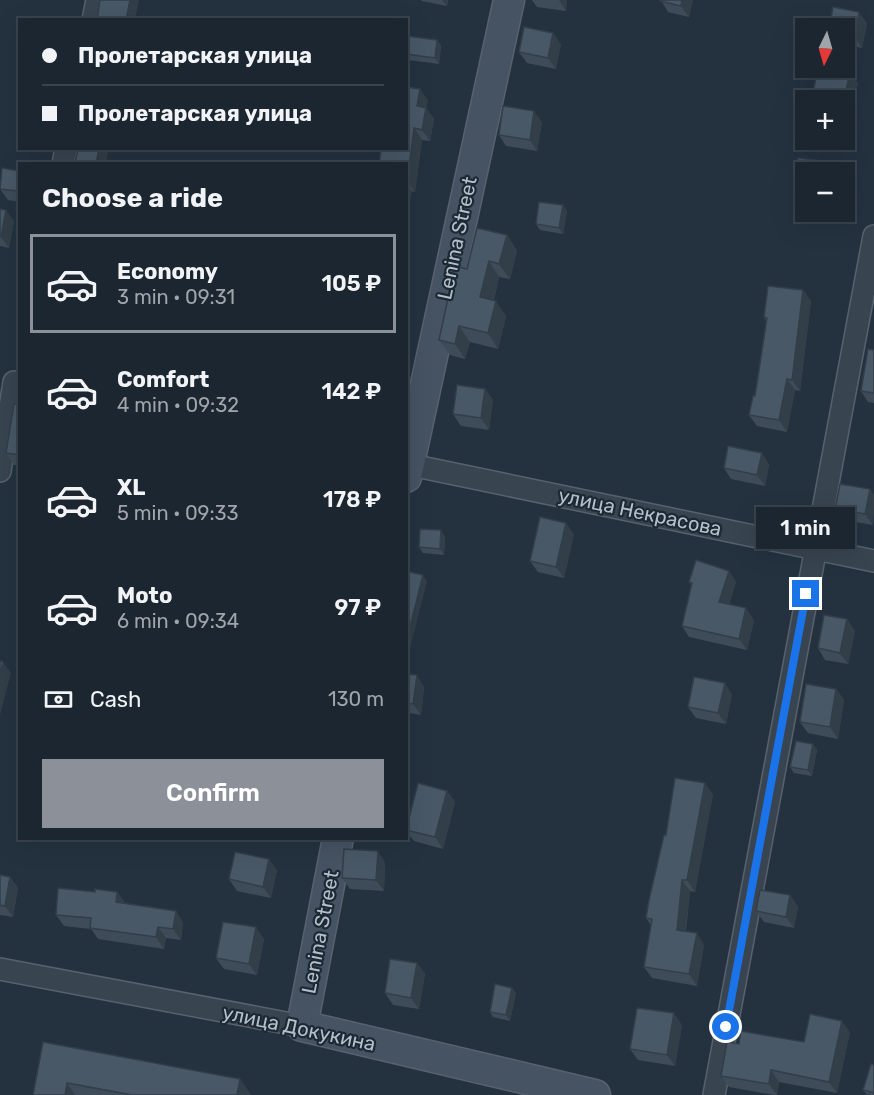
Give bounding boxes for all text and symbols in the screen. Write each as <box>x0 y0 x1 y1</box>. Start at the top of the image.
north arrow <box>795 18 855 78</box>
map controls <box>795 18 855 222</box>
text: Пролетарская улица <box>78 42 312 69</box>
button: + <box>795 90 855 150</box>
text: Пролетарская улица <box>78 100 312 127</box>
button: − <box>795 162 855 222</box>
street label: Lenina Street <box>432 174 482 302</box>
text: Choose a ride <box>42 182 223 214</box>
icon: car <box>45 257 99 311</box>
text: Economy <box>117 258 218 285</box>
text: 105 ₽ <box>321 270 381 297</box>
text: 3 min · 09:31 <box>117 285 235 309</box>
icon: car <box>45 365 99 419</box>
text: Comfort <box>117 366 209 393</box>
text: 142 ₽ <box>321 378 381 405</box>
text: 4 min · 09:32 <box>117 393 239 417</box>
icon: car <box>45 473 99 527</box>
text: XL <box>117 474 145 501</box>
street label: улица Некрасова <box>556 483 724 541</box>
text: 178 ₽ <box>323 486 381 513</box>
text: 5 min · 09:33 <box>117 501 239 525</box>
callout: 1 min <box>756 507 856 549</box>
text: 1 min <box>780 516 831 540</box>
route end <box>792 580 819 607</box>
icon: car <box>45 581 99 635</box>
text: Moto <box>117 582 172 609</box>
text: 97 ₽ <box>334 594 381 621</box>
text: 6 min · 09:34 <box>117 609 239 633</box>
icon: cash <box>42 683 75 716</box>
text: Cash <box>90 686 141 713</box>
text: 130 m <box>328 687 384 711</box>
button: Confirm <box>42 759 384 828</box>
street label: Lenina Street <box>296 868 344 996</box>
street label: улица Докукина <box>220 1000 378 1056</box>
route start <box>712 1013 739 1040</box>

